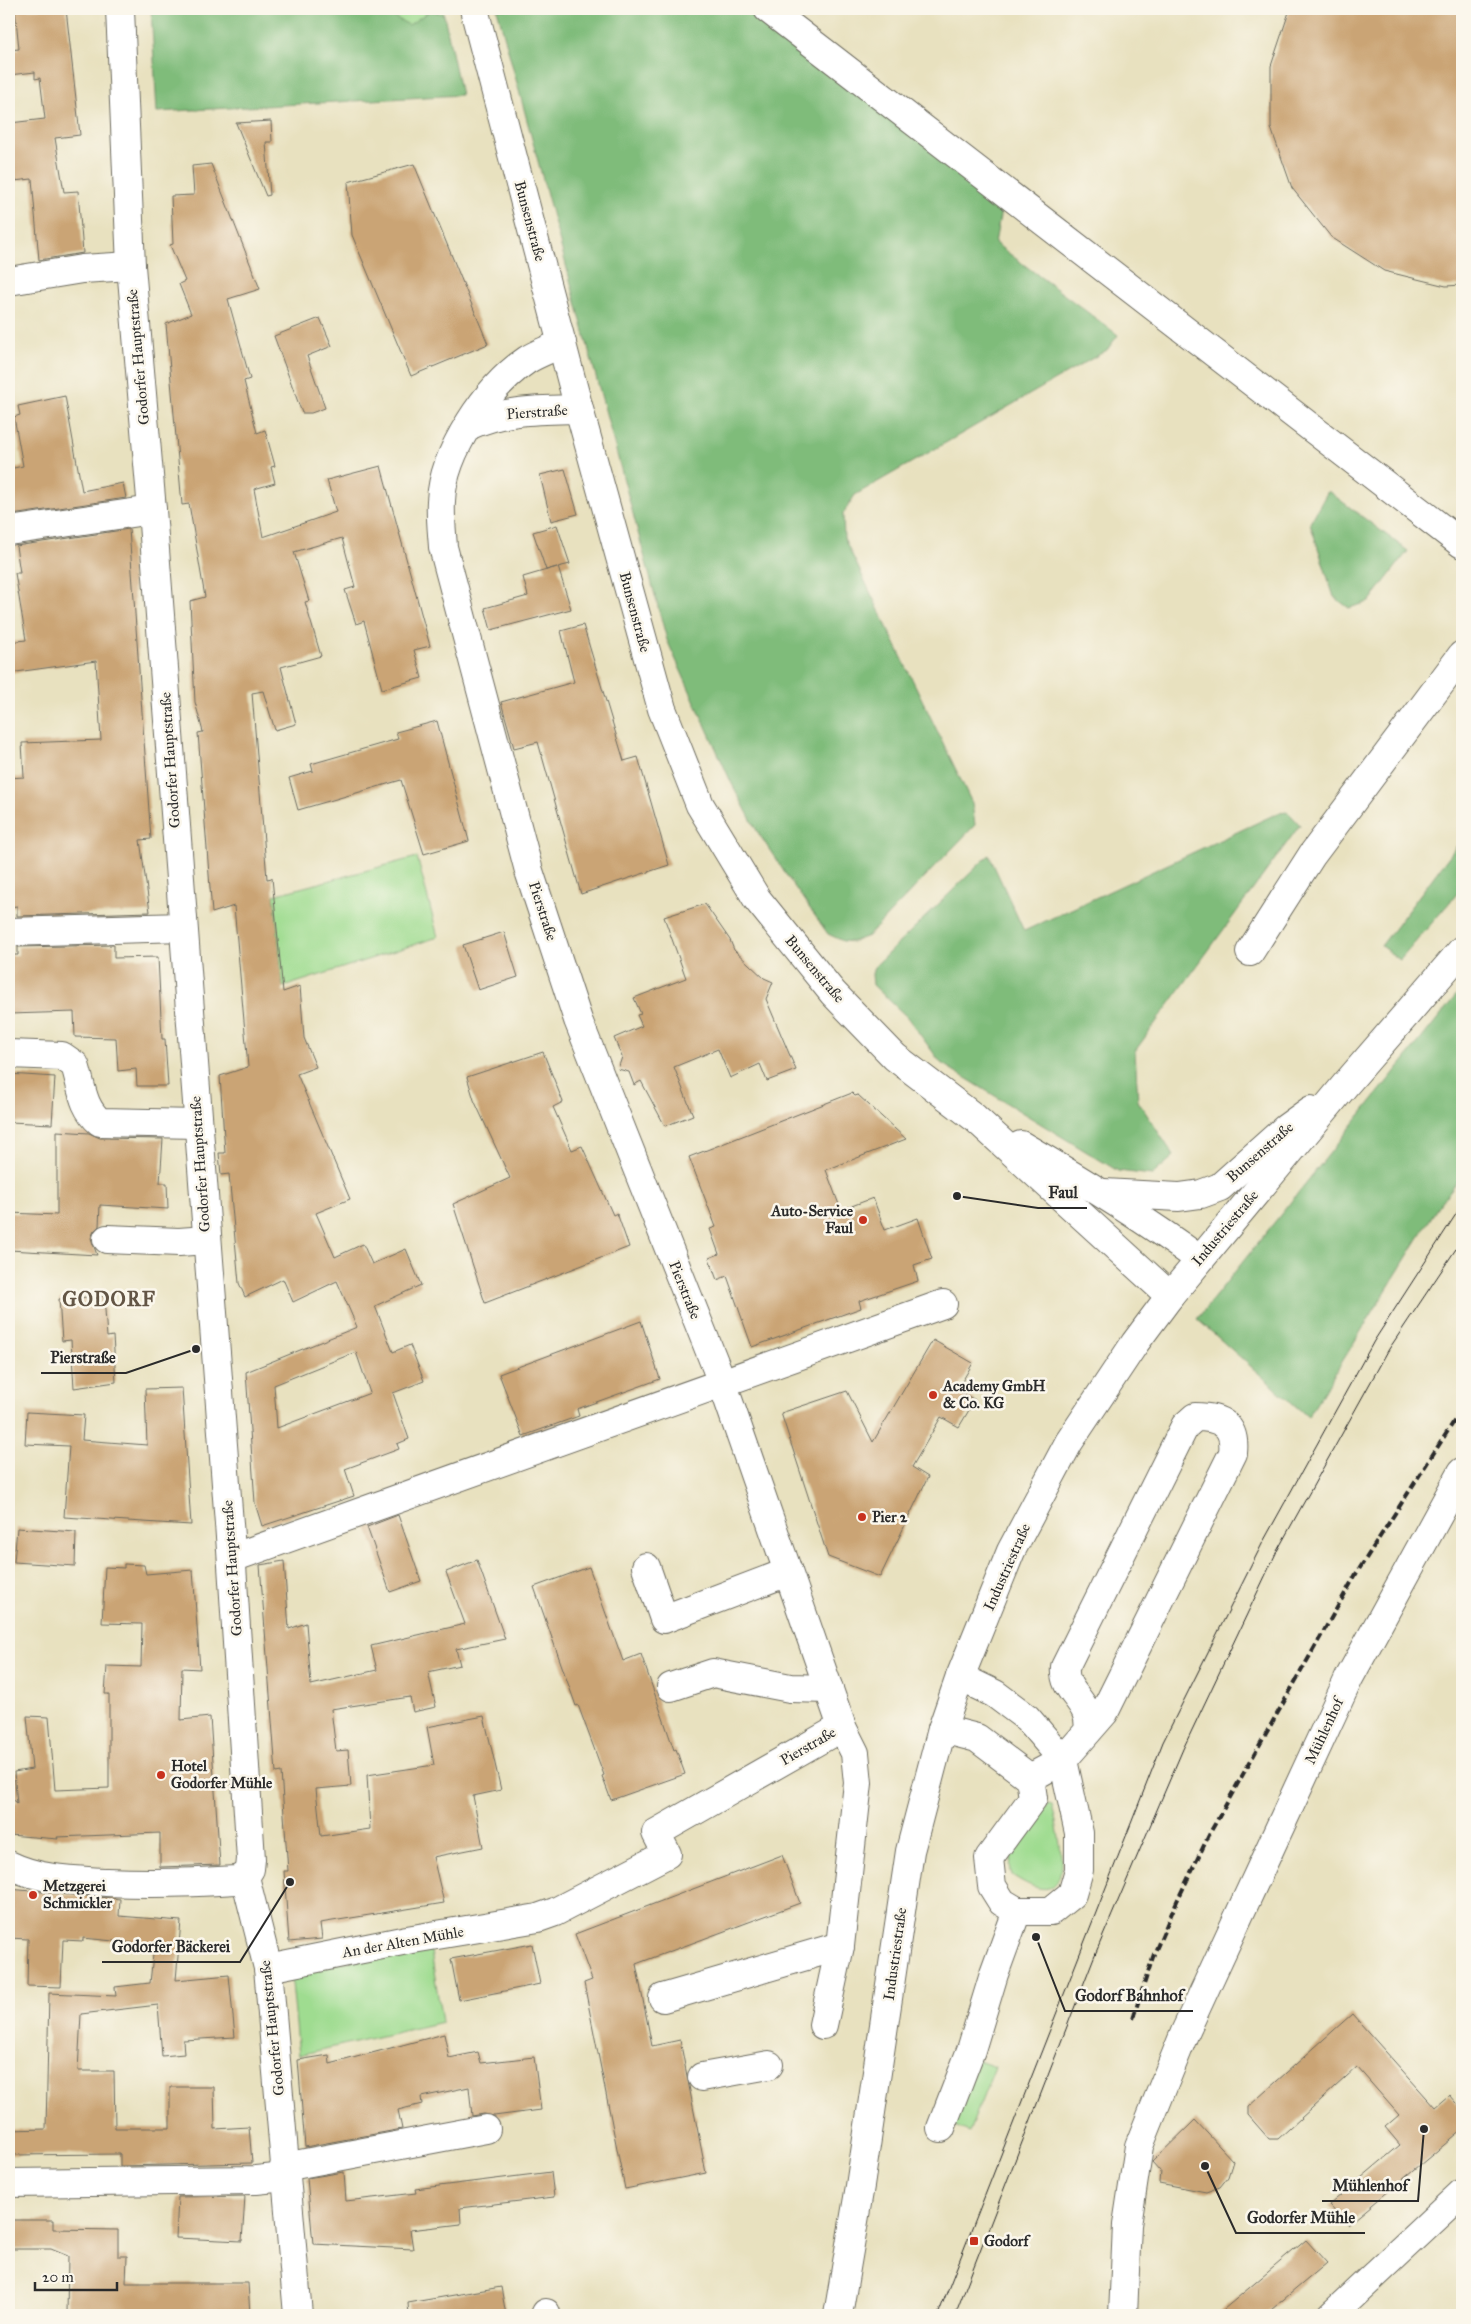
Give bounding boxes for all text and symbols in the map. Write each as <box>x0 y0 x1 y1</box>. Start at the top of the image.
street label: Bunsenstraße <box>511 179 549 263</box>
street label: Godorfer Hauptstraße <box>123 288 153 426</box>
street label: Pierstraße <box>506 401 568 423</box>
street label: Bunsenstraße <box>616 570 654 654</box>
street label: Godorfer Hauptstraße <box>156 691 184 829</box>
street label: Pierstraße <box>525 879 561 943</box>
street label: Bunsenstraße <box>782 932 848 1006</box>
street label: Godorfer Hauptstraße <box>186 1095 214 1233</box>
street label: Bunsenstraße <box>1223 1118 1297 1186</box>
callout: Faul <box>1038 1177 1087 1208</box>
text: Faul <box>1048 1183 1079 1202</box>
street label: Industriestraße <box>1188 1186 1262 1270</box>
place label: Auto-Service Faul <box>770 1202 854 1237</box>
marker: Auto-Service Faul <box>857 1214 869 1226</box>
street label: Pierstraße <box>665 1258 705 1322</box>
district label: GODORF <box>62 1287 156 1311</box>
callout: Pierstraße <box>41 1342 126 1373</box>
text: Pierstraße <box>50 1348 116 1367</box>
place label: Academy GmbH & Co. KG <box>942 1377 1046 1412</box>
marker: Academy GmbH & Co. KG <box>927 1389 939 1401</box>
street label: Godorfer Hauptstraße <box>218 1499 246 1637</box>
place label: Pier 2 <box>872 1508 908 1526</box>
marker: Pier 2 <box>856 1511 868 1523</box>
street label: Industriestraße <box>980 1521 1034 1613</box>
street label: Mühlenhof <box>1301 1692 1348 1767</box>
street label: Pierstraße <box>777 1723 839 1769</box>
place label: Hotel Godorfer Mühle <box>171 1757 273 1792</box>
marker: Hotel Godorfer Mühle <box>155 1769 167 1781</box>
place label: Metzgerei Schmickler <box>43 1877 113 1912</box>
marker: Metzgerei Schmickler <box>27 1889 39 1901</box>
street label: Industriestraße <box>880 1906 910 2002</box>
street label: An der Alten Mühle <box>340 1922 465 1962</box>
callout: Godorfer Bäckerei <box>102 1931 240 1962</box>
text: Godorfer Bäckerei <box>112 1937 231 1956</box>
street label: Godorfer Hauptstraße <box>256 1959 288 2097</box>
callout: Godorf Bahnhof <box>1065 1980 1193 2011</box>
text: Godorf Bahnhof <box>1075 1986 1186 2005</box>
callout: Mühlenhof <box>1322 2170 1418 2201</box>
text: Mühlenhof <box>1332 2176 1410 2195</box>
callout: Godorfer Mühle <box>1236 2202 1365 2233</box>
text: Godorfer Mühle <box>1247 2208 1355 2227</box>
place label: Godorf <box>984 2232 1031 2250</box>
marker: Godorf <box>968 2235 980 2247</box>
scale bar <box>35 2259 118 2291</box>
text: 20 m <box>42 2268 74 2286</box>

